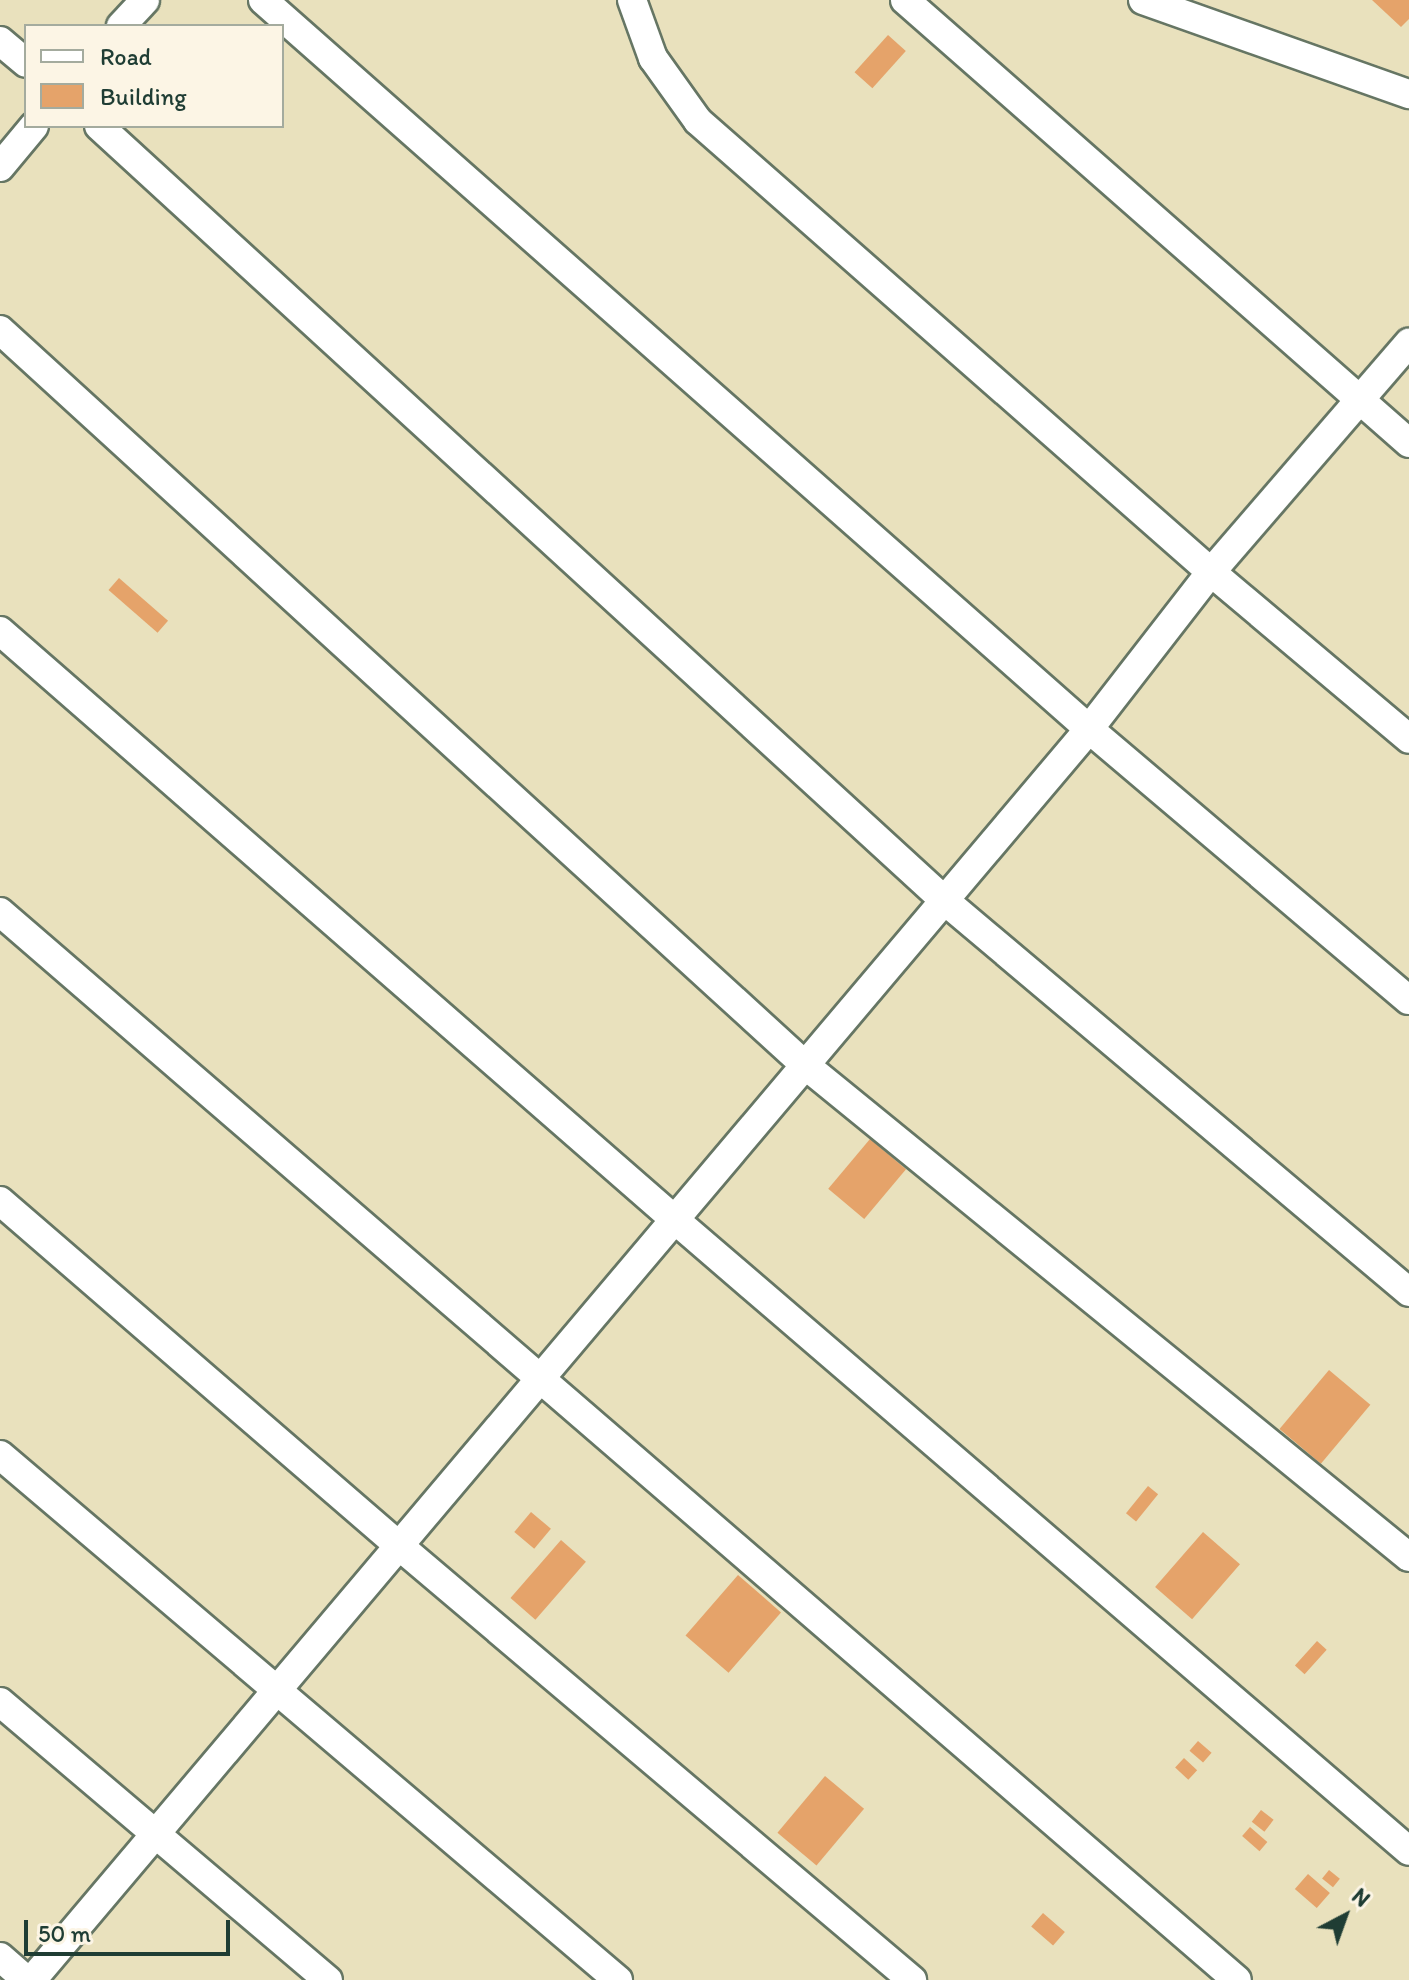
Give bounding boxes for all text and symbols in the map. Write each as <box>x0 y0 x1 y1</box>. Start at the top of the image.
legend <box>24 24 284 128</box>
text: Road <box>100 42 152 71</box>
text: Building <box>100 82 187 111</box>
north arrow <box>1305 1876 1385 1956</box>
text: N <box>1347 1882 1376 1913</box>
scale bar <box>28 1904 234 1954</box>
text: 50 m <box>38 1919 91 1948</box>

